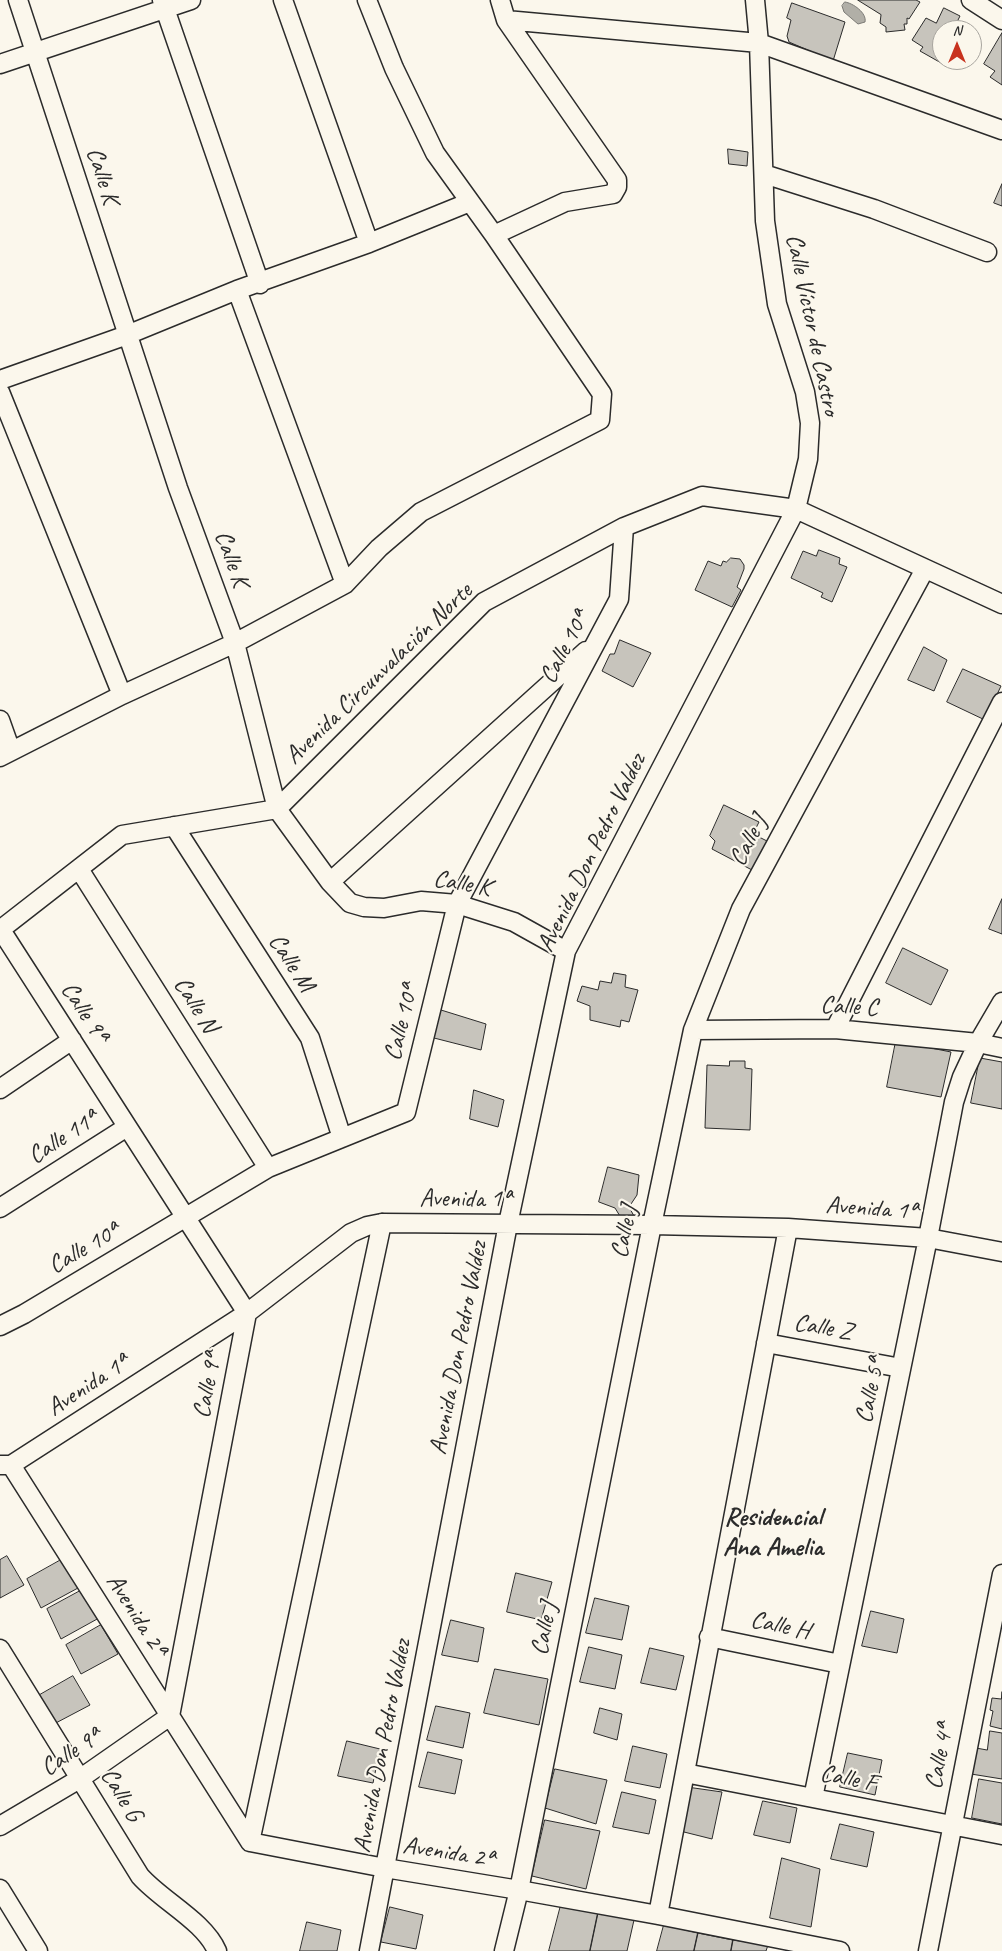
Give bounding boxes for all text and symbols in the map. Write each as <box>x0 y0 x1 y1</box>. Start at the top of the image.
north arrow <box>932 20 982 70</box>
text: N <box>953 22 961 39</box>
street label: Calle K <box>79 144 125 208</box>
street label: Calle Víctor de Castro <box>778 232 846 418</box>
street label: Calle K <box>207 527 255 591</box>
street label: Avenida Circunvalación Norte <box>279 577 479 771</box>
street label: Calle 10ª <box>534 607 596 689</box>
street label: Avenida Don Pedro Valdez <box>531 749 653 957</box>
street label: Calle J <box>723 811 775 871</box>
street label: Calle K <box>431 864 493 904</box>
street label: Calle M <box>261 928 321 998</box>
street label: Calle N <box>166 971 224 1039</box>
street label: Calle 9ª <box>54 976 114 1048</box>
street label: Calle 10ª <box>378 982 426 1064</box>
street label: Calle C <box>820 991 878 1023</box>
street label: Calle 11ª <box>23 1105 103 1171</box>
street label: Avenida 1ª <box>420 1184 510 1214</box>
street label: Avenida 1ª <box>825 1191 917 1227</box>
street label: Calle J <box>605 1203 645 1261</box>
street label: Calle 10ª <box>43 1217 125 1281</box>
street label: Avenida Don Pedro Valdez <box>424 1239 494 1457</box>
street label: Calle Z <box>792 1308 854 1348</box>
street label: Avenida 1ª <box>42 1349 134 1423</box>
street label: Calle 9ª <box>187 1351 229 1421</box>
street label: Calle 5ª <box>850 1356 892 1426</box>
district label: Residencial Ana Amelia <box>723 1502 823 1564</box>
street label: Avenida 2ª <box>99 1569 173 1661</box>
street label: Calle J <box>525 1600 565 1658</box>
street label: Calle H <box>748 1605 812 1647</box>
street label: Avenida Don Pedro Valdez <box>348 1637 418 1855</box>
street label: Calle 4ª <box>919 1722 961 1792</box>
street label: Calle 9ª <box>35 1723 107 1783</box>
street label: Calle F <box>817 1759 879 1799</box>
street label: Calle G <box>93 1763 149 1827</box>
street label: Avenida 2ª <box>401 1831 495 1875</box>

